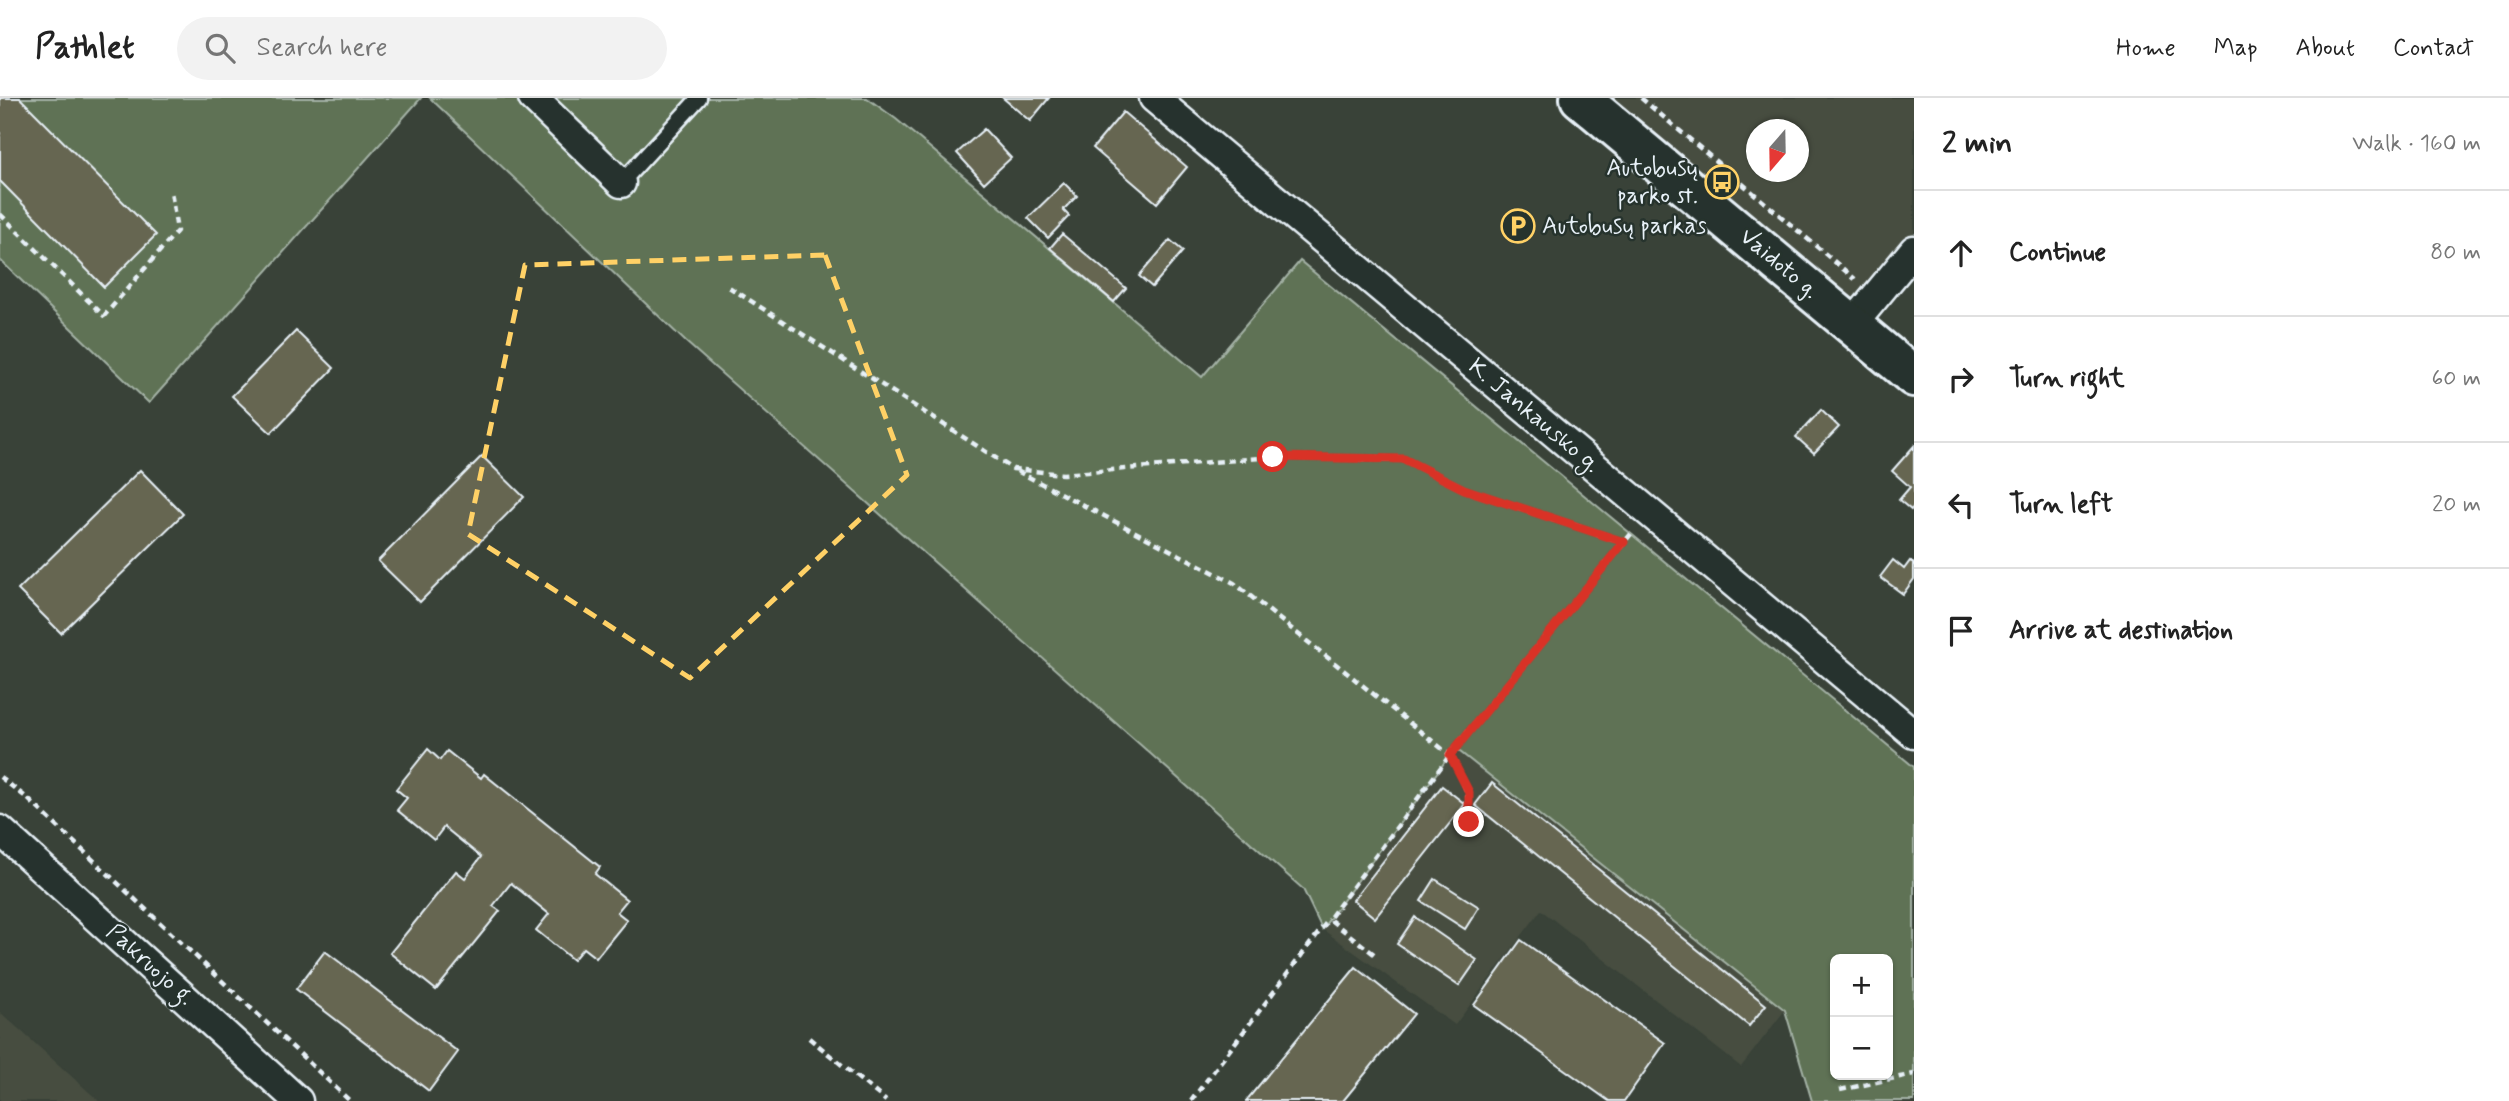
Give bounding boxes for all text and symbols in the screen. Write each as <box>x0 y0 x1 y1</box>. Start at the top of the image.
search box <box>177 17 667 80</box>
text: Pathlet <box>35 26 135 70</box>
icon: search <box>201 29 239 67</box>
text: Search here <box>257 31 387 65</box>
text: Home <box>2116 33 2176 64</box>
text: Map <box>2214 33 2258 64</box>
text: About <box>2296 33 2355 64</box>
text: Contact <box>2393 33 2474 64</box>
north arrow <box>1746 119 1809 182</box>
text: 2 min <box>1942 124 2012 163</box>
text: Walk · 160 m <box>2352 129 2481 159</box>
place label: Autobusų parko st. <box>1606 153 1698 212</box>
bus stop icon: Autobusų parko st. <box>1703 163 1741 201</box>
parking icon: Autobusų parkas <box>1499 207 1537 245</box>
place label: Autobusų parkas <box>1542 211 1707 242</box>
street label: Vaidoto g. <box>1733 222 1825 306</box>
icon: ahead <box>1942 234 1980 272</box>
text: Continue <box>2009 236 2106 270</box>
text: 80 m <box>2430 238 2481 268</box>
street label: K. Jankausko g. <box>1460 352 1606 482</box>
icon: right <box>1942 360 1980 398</box>
text: Turn right <box>2009 362 2125 396</box>
text: 60 m <box>2432 364 2481 394</box>
route start <box>1257 441 1288 472</box>
icon: left <box>1942 486 1980 524</box>
text: Turn left <box>2009 488 2113 522</box>
text: 20 m <box>2432 490 2481 520</box>
icon: arrive <box>1942 612 1980 650</box>
text: Arrive at destination <box>2009 614 2233 648</box>
route end <box>1453 806 1484 837</box>
street label: Pakruojo g. <box>97 917 201 1015</box>
map controls <box>1830 954 1893 1080</box>
button: + <box>1830 954 1893 1017</box>
button: − <box>1830 1017 1893 1080</box>

